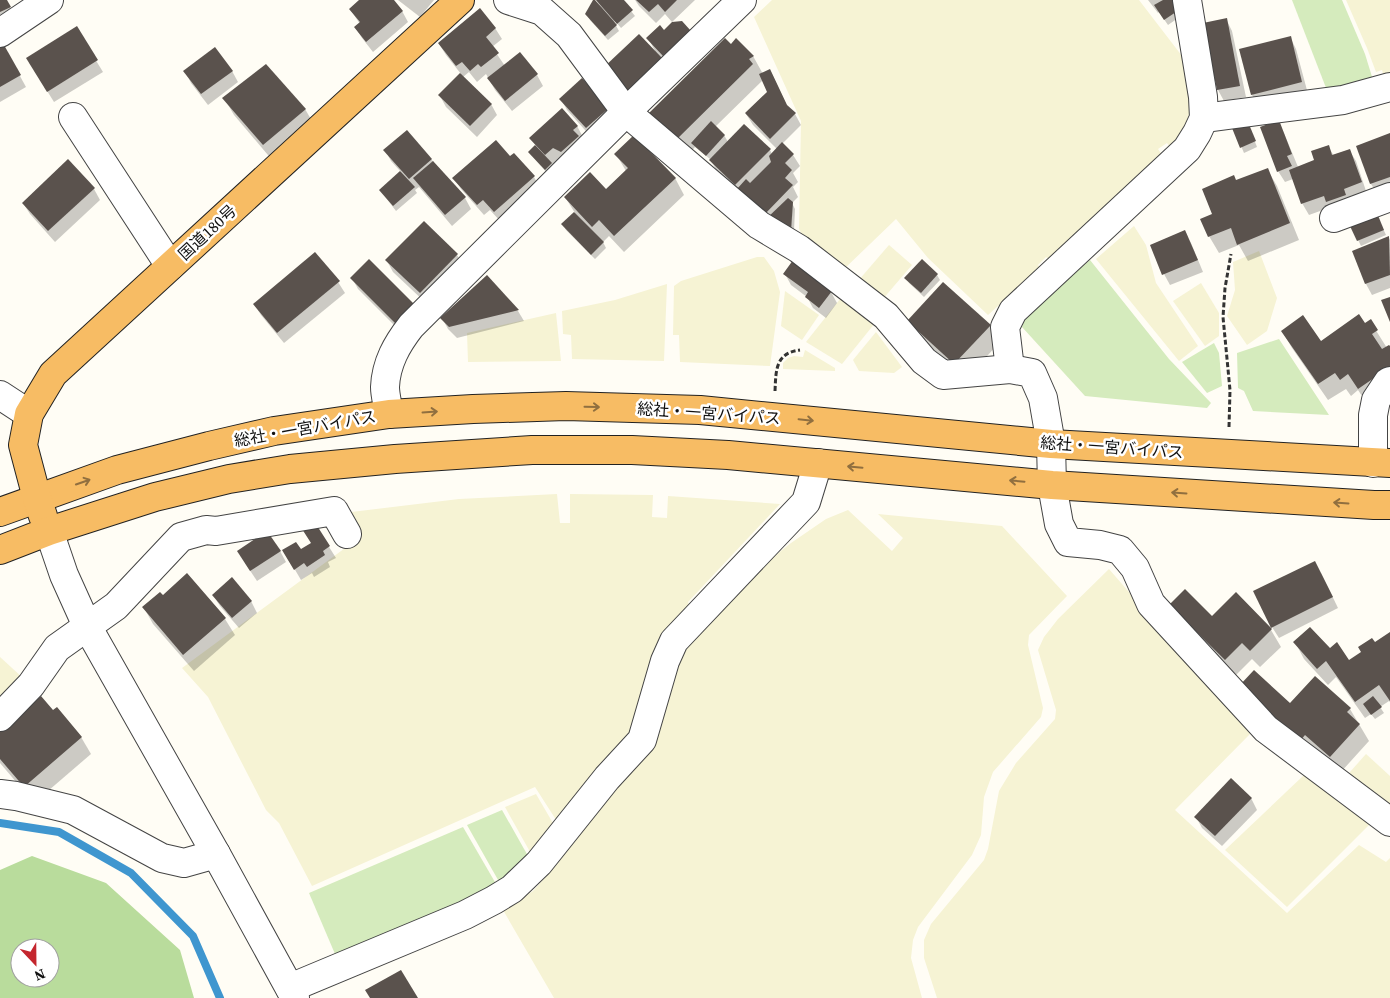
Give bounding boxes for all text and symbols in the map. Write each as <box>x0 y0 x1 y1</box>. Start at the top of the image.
street label: 国道180号 <box>173 199 241 265</box>
street label: 総社・一宮バイパス <box>637 397 781 429</box>
one-way arrow <box>584 402 600 412</box>
street label: 総社・一宮バイパス <box>232 405 378 451</box>
one-way arrow <box>421 407 437 416</box>
one-way arrow <box>798 415 814 425</box>
street label: 総社・一宮バイパス <box>1040 431 1184 463</box>
one-way arrow <box>848 462 864 471</box>
one-way arrow <box>74 477 90 486</box>
one-way arrow <box>1009 477 1025 486</box>
one-way arrow <box>1171 488 1187 497</box>
one-way arrow <box>1334 498 1350 507</box>
north arrow <box>10 938 60 988</box>
text: N <box>31 964 48 986</box>

